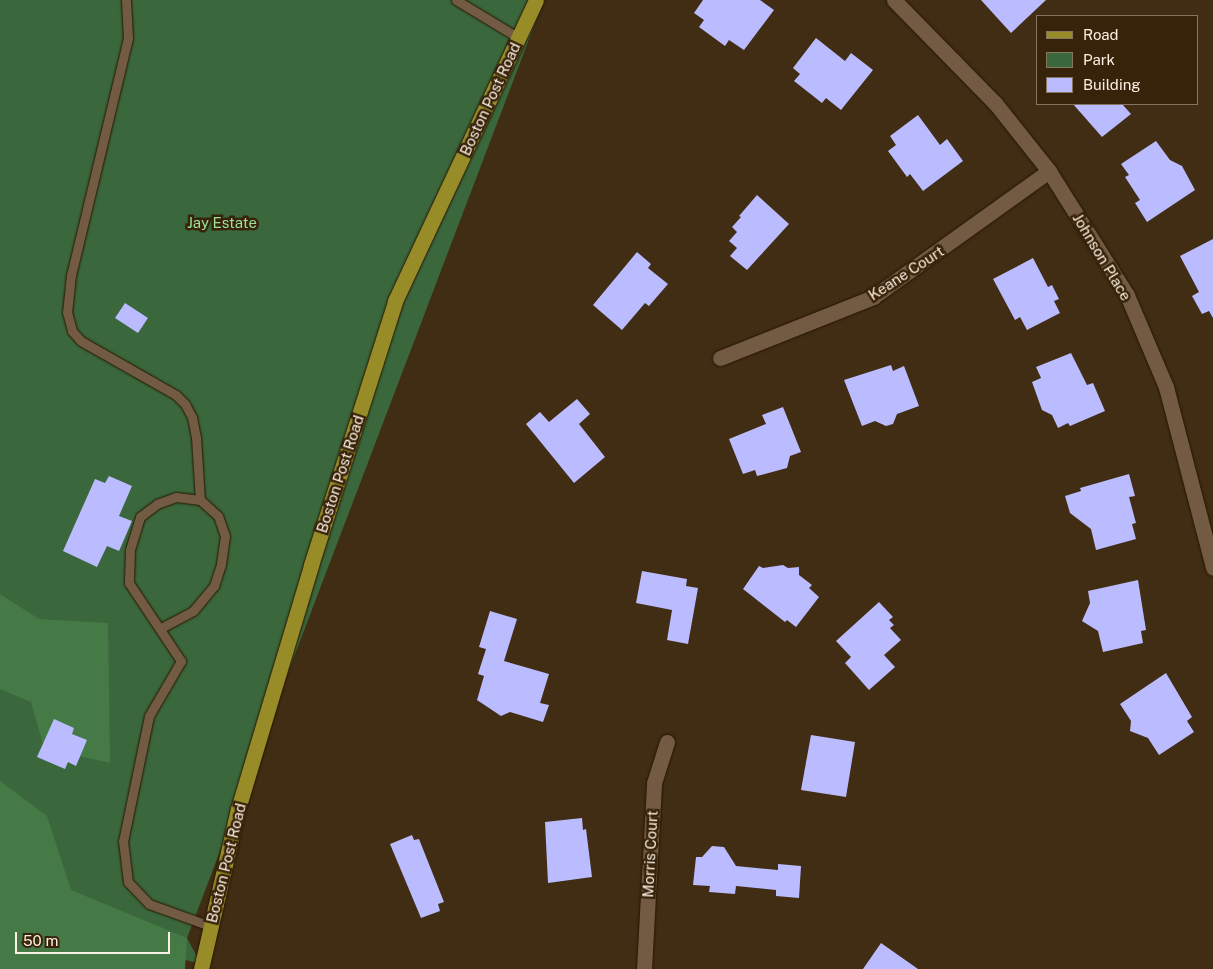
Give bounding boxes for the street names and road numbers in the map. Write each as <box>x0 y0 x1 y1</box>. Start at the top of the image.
street label: Boston Post Road <box>456 40 524 158</box>
street label: Johnson Place <box>1069 210 1135 304</box>
street label: Keane Court <box>865 242 947 304</box>
street label: Boston Post Road <box>312 413 368 535</box>
street label: Boston Post Road <box>202 801 250 925</box>
street label: Morris Court <box>639 810 661 898</box>

